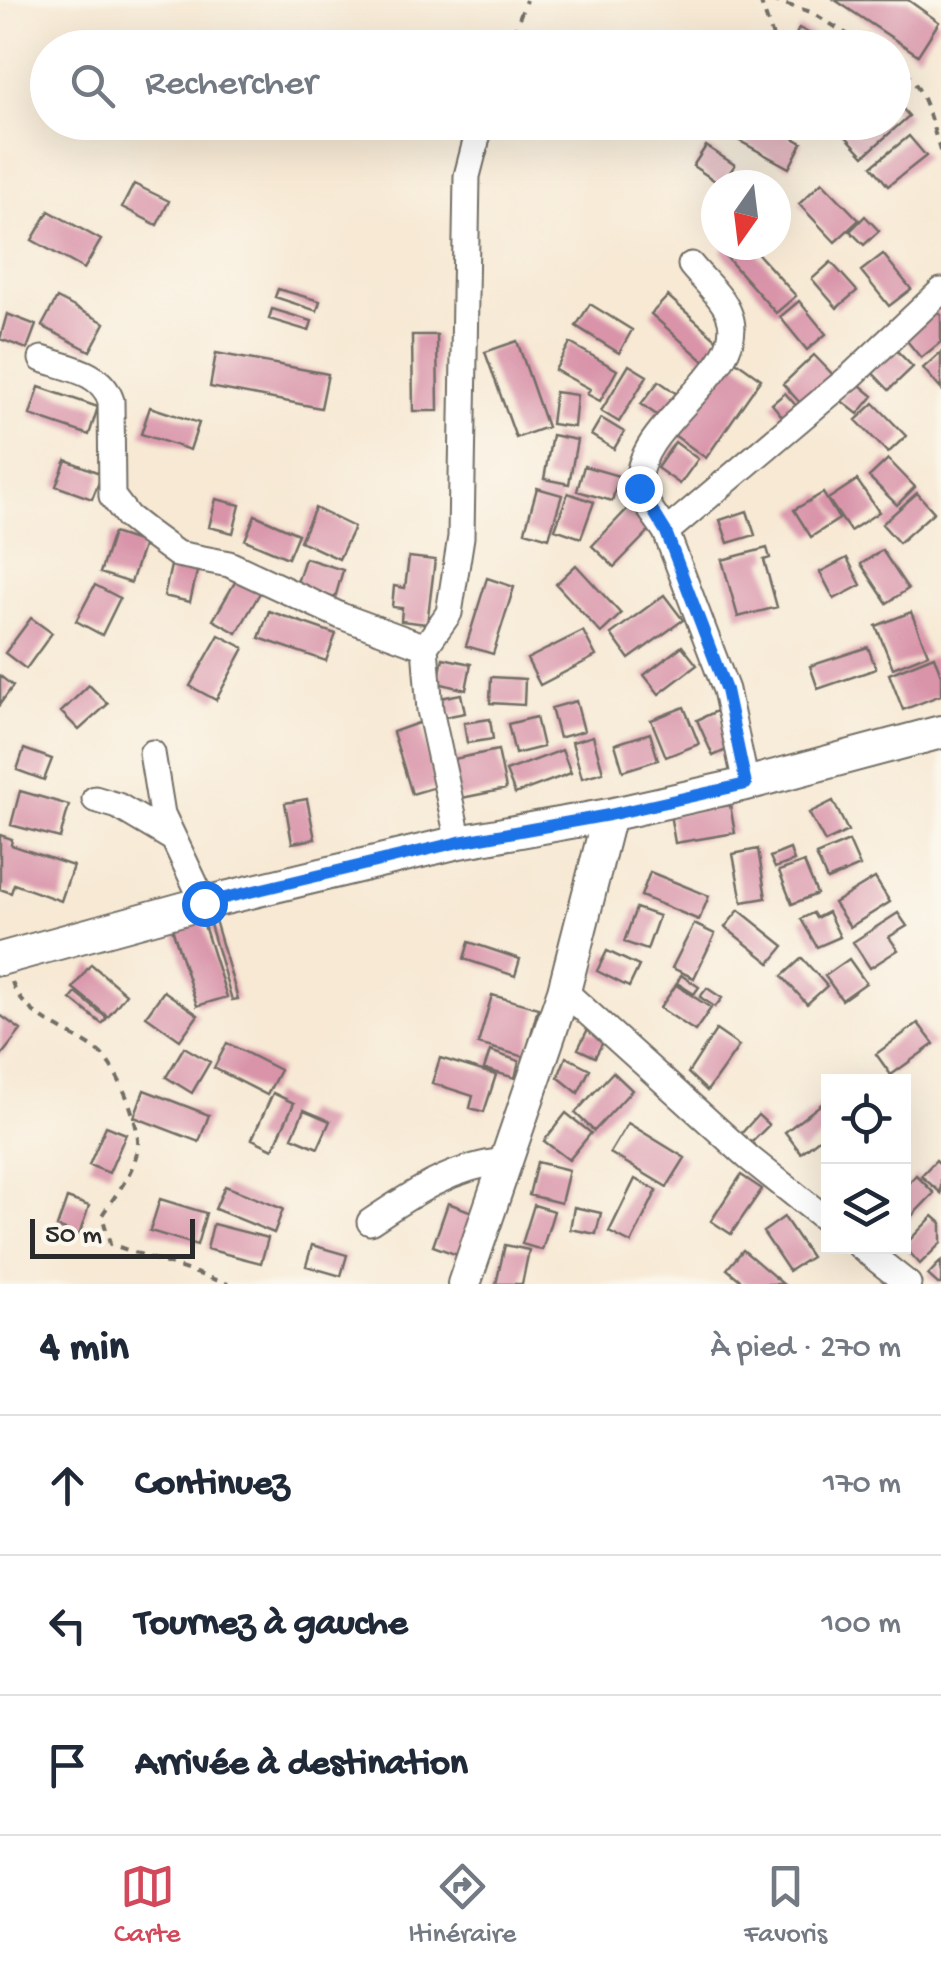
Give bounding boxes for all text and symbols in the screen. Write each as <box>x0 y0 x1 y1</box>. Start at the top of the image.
search box <box>30 30 911 140</box>
icon: search <box>65 58 120 113</box>
text: Rechercher <box>145 63 317 107</box>
north arrow <box>701 170 791 260</box>
route end <box>617 466 663 512</box>
route start <box>182 881 228 927</box>
map controls <box>821 1074 911 1254</box>
button: locate <box>821 1074 911 1164</box>
button: layers <box>821 1164 911 1254</box>
scale bar <box>30 1214 195 1258</box>
text: 50 m <box>45 1220 102 1253</box>
text: 4 min <box>40 1325 129 1374</box>
text: À pied · 270 m <box>711 1330 901 1368</box>
icon: ahead <box>40 1458 95 1513</box>
text: Continuez <box>135 1463 289 1507</box>
text: 170 m <box>823 1466 901 1504</box>
icon: left <box>40 1598 95 1653</box>
text: Tournez à gauche <box>135 1603 408 1647</box>
text: 100 m <box>821 1606 901 1644</box>
icon: arrive <box>40 1738 95 1793</box>
text: Arrivée à destination <box>135 1743 468 1787</box>
tab: Carte <box>114 1859 180 1952</box>
tab: Itinéraire <box>408 1859 516 1952</box>
tab: Favoris <box>744 1859 827 1952</box>

